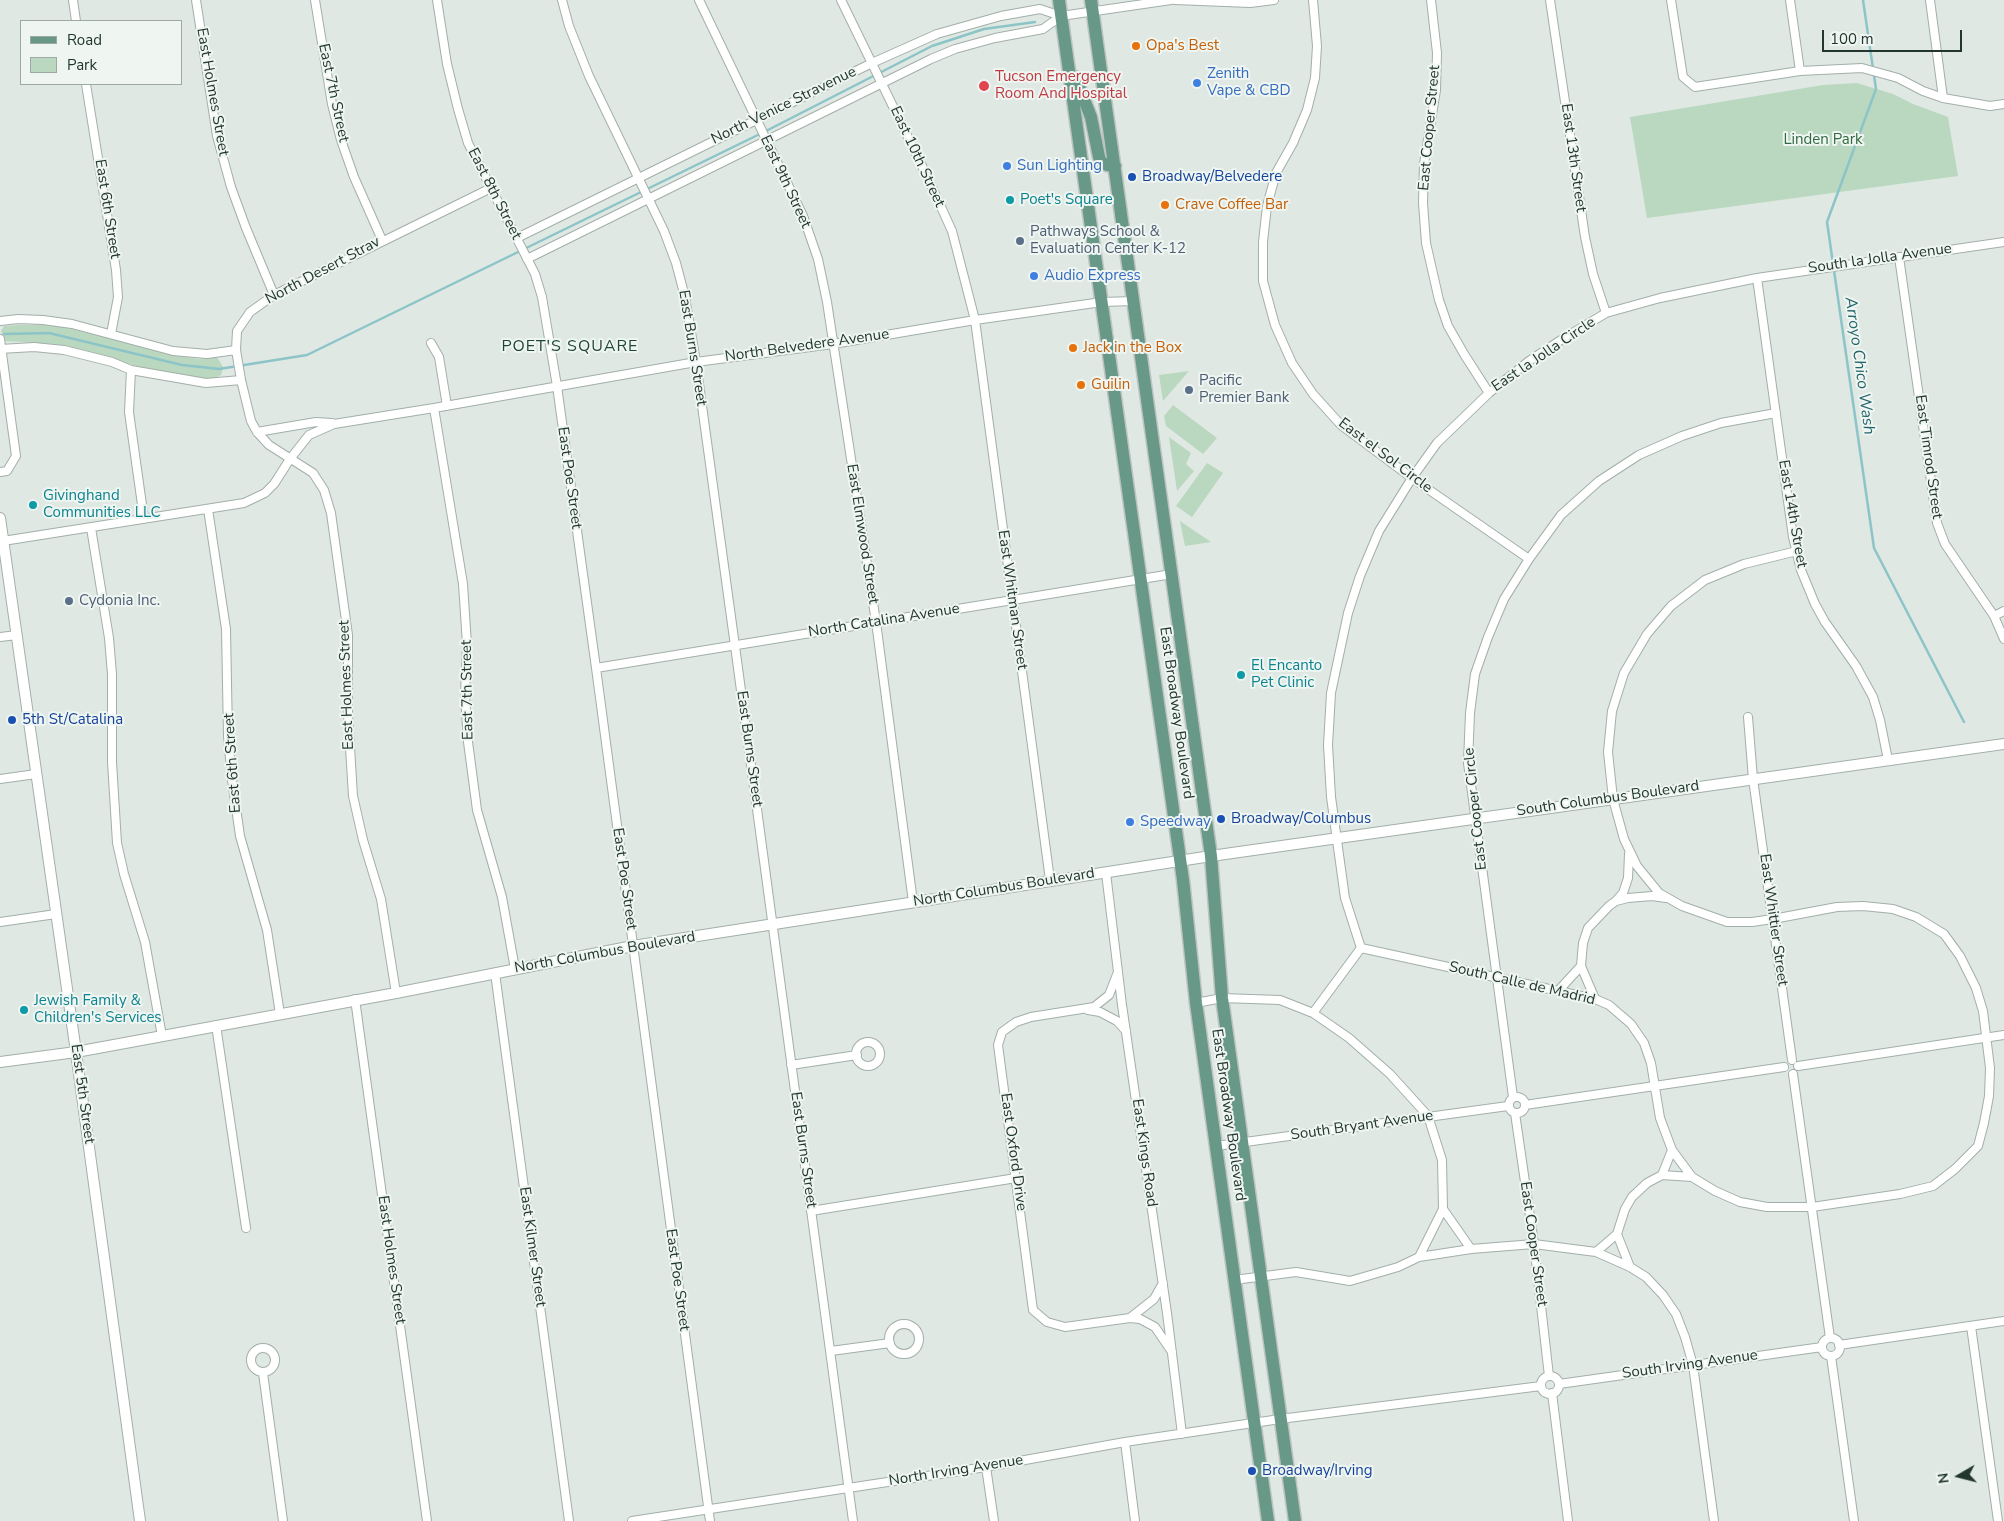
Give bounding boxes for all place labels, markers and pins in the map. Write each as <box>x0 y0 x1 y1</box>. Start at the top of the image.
place label: Opa's Best <box>1146 37 1219 55</box>
marker: Opa's Best <box>1130 40 1142 52</box>
place label: Zenith Vape & CBD <box>1207 65 1291 100</box>
place label: Tucson Emergency Room And Hospital <box>995 68 1127 103</box>
marker: Zenith Vape & CBD <box>1191 77 1203 89</box>
marker: Tucson Emergency Room And Hospital <box>977 79 991 93</box>
place label: Sun Lighting <box>1017 157 1102 175</box>
marker: Sun Lighting <box>1001 160 1013 172</box>
place label: Broadway/Belvedere <box>1142 168 1282 186</box>
marker: Broadway/Belvedere <box>1126 171 1138 183</box>
place label: Poet's Square <box>1020 191 1113 209</box>
marker: Poet's Square <box>1004 194 1016 206</box>
place label: Crave Coffee Bar <box>1175 196 1288 214</box>
marker: Crave Coffee Bar <box>1159 199 1171 211</box>
place label: Pathways School & Evaluation Center K-12 <box>1030 223 1186 258</box>
marker: Pathways School & Evaluation Center K-12 <box>1014 235 1026 247</box>
place label: Audio Express <box>1044 267 1141 285</box>
marker: Audio Express <box>1028 270 1040 282</box>
place label: Jack in the Box <box>1083 339 1182 357</box>
marker: Jack in the Box <box>1067 342 1079 354</box>
place label: Pacific Premier Bank <box>1199 372 1289 407</box>
place label: Guilin <box>1091 376 1130 394</box>
marker: Guilin <box>1075 379 1087 391</box>
marker: Pacific Premier Bank <box>1183 384 1195 396</box>
place label: Givinghand Communities LLC <box>43 487 161 522</box>
marker: Givinghand Communities LLC <box>27 499 39 511</box>
place label: Cydonia Inc. <box>79 592 160 610</box>
marker: Cydonia Inc. <box>63 595 75 607</box>
place label: El Encanto Pet Clinic <box>1251 657 1322 692</box>
marker: El Encanto Pet Clinic <box>1235 669 1247 681</box>
place label: 5th St/Catalina <box>22 711 123 729</box>
marker: 5th St/Catalina <box>6 714 18 726</box>
place label: Broadway/Columbus <box>1231 810 1371 828</box>
place label: Speedway <box>1140 813 1211 831</box>
marker: Broadway/Columbus <box>1215 813 1227 825</box>
marker: Speedway <box>1124 816 1136 828</box>
place label: Jewish Family & Children's Services <box>34 992 162 1027</box>
marker: Jewish Family & Children's Services <box>18 1004 30 1016</box>
place label: Broadway/Irving <box>1262 1462 1373 1480</box>
marker: Broadway/Irving <box>1246 1465 1258 1477</box>

